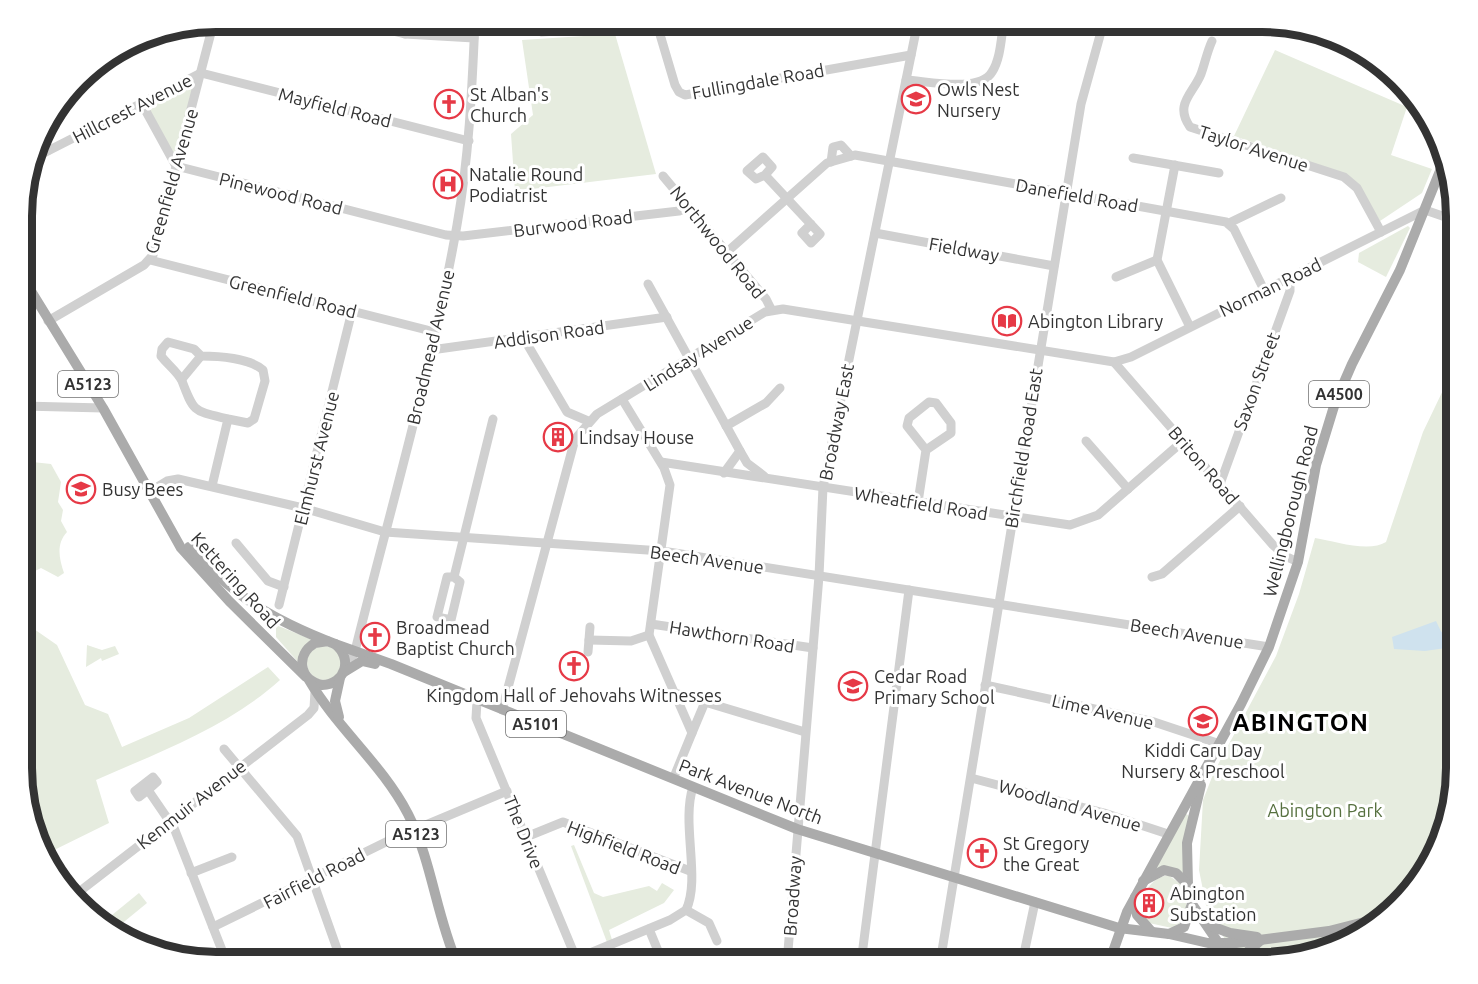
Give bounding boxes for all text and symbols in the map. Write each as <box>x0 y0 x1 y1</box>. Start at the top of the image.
street label: Fullingdale Road <box>690 60 826 102</box>
street label: Hillcrest Avenue <box>69 69 195 147</box>
place label: Owls Nest Nursery <box>937 79 1019 120</box>
street label: Mayfield Road <box>277 83 393 131</box>
school or university icon: Owls Nest Nursery <box>900 83 932 115</box>
place label: St Alban's Church <box>470 84 549 125</box>
church icon: St Alban's Church <box>433 88 465 120</box>
street label: Greenfield Avenue <box>141 106 201 256</box>
street label: Taylor Avenue <box>1197 121 1311 175</box>
place label: Natalie Round Podiatrist <box>469 164 583 205</box>
street label: Pinewood Road <box>217 168 345 218</box>
hospital icon: Natalie Round Podiatrist <box>432 168 464 200</box>
street label: Danefield Road <box>1014 174 1140 216</box>
street label: Northwood Road <box>667 182 769 302</box>
street label: Burwood Road <box>512 206 634 240</box>
street label: Fieldway <box>927 233 1001 265</box>
street label: Norman Road <box>1216 254 1324 320</box>
street label: Broadmead Avenue <box>402 268 458 426</box>
street label: Greenfield Road <box>227 270 359 322</box>
library icon: Abington Library <box>991 305 1023 337</box>
street label: Lindsay Avenue <box>640 311 756 395</box>
place label: Abington Library <box>1028 311 1164 331</box>
street label: Addison Road <box>492 316 606 352</box>
street label: Saxon Street <box>1229 329 1283 433</box>
street label: Broadway East <box>815 362 857 482</box>
street label: Birchfield Road East <box>1000 367 1046 529</box>
road number: A5123 <box>58 371 118 397</box>
road number: A4500 <box>1309 381 1369 407</box>
street label: Elmhurst Avenue <box>290 389 342 527</box>
building icon: Lindsay House <box>542 421 574 453</box>
street label: Briton Road <box>1165 422 1243 508</box>
street label: Wellingborough Road <box>1259 423 1321 599</box>
place label: Lindsay House <box>579 427 694 447</box>
school or university icon: Busy Bees <box>65 473 97 505</box>
place label: Busy Bees <box>102 479 184 499</box>
street label: Wheatfield Road <box>853 483 989 523</box>
street label: Kettering Road <box>188 528 284 632</box>
street label: Beech Avenue <box>649 541 765 577</box>
street label: Beech Avenue <box>1129 614 1245 652</box>
street label: Hawthorn Road <box>668 616 796 656</box>
place label: Broadmead Baptist Church <box>396 617 515 658</box>
church icon: Broadmead Baptist Church <box>359 621 391 653</box>
church icon: Kingdom Hall of Jehovahs Witnesses <box>558 650 590 682</box>
place label: Cedar Road Primary School <box>874 666 995 707</box>
school or university icon: Cedar Road Primary School <box>837 670 869 702</box>
place label: Kingdom Hall of Jehovahs Witnesses <box>426 685 722 705</box>
street label: Lime Avenue <box>1050 690 1156 732</box>
school or university icon: Kiddi Caru Day Nursery & Preschool <box>1187 705 1219 737</box>
district label: ABINGTON <box>1232 709 1370 736</box>
road number: A5101 <box>506 711 566 737</box>
place label: Kiddi Caru Day Nursery & Preschool <box>1121 740 1285 781</box>
street label: Park Avenue North <box>676 754 826 828</box>
street label: Kenmuir Avenue <box>133 755 249 853</box>
street label: Woodland Avenue <box>996 775 1144 835</box>
street label: The Drive <box>500 793 548 871</box>
park label: Abington Park <box>1268 800 1382 820</box>
street label: Highfield Road <box>565 816 683 878</box>
road number: A5123 <box>386 821 446 847</box>
place label: St Gregory the Great <box>1003 833 1089 874</box>
church icon: St Gregory the Great <box>966 837 998 869</box>
street label: Fairfield Road <box>260 844 368 912</box>
street label: Broadway <box>779 855 805 937</box>
place label: Abington Substation <box>1170 883 1257 924</box>
building icon: Abington Substation <box>1133 887 1165 919</box>

